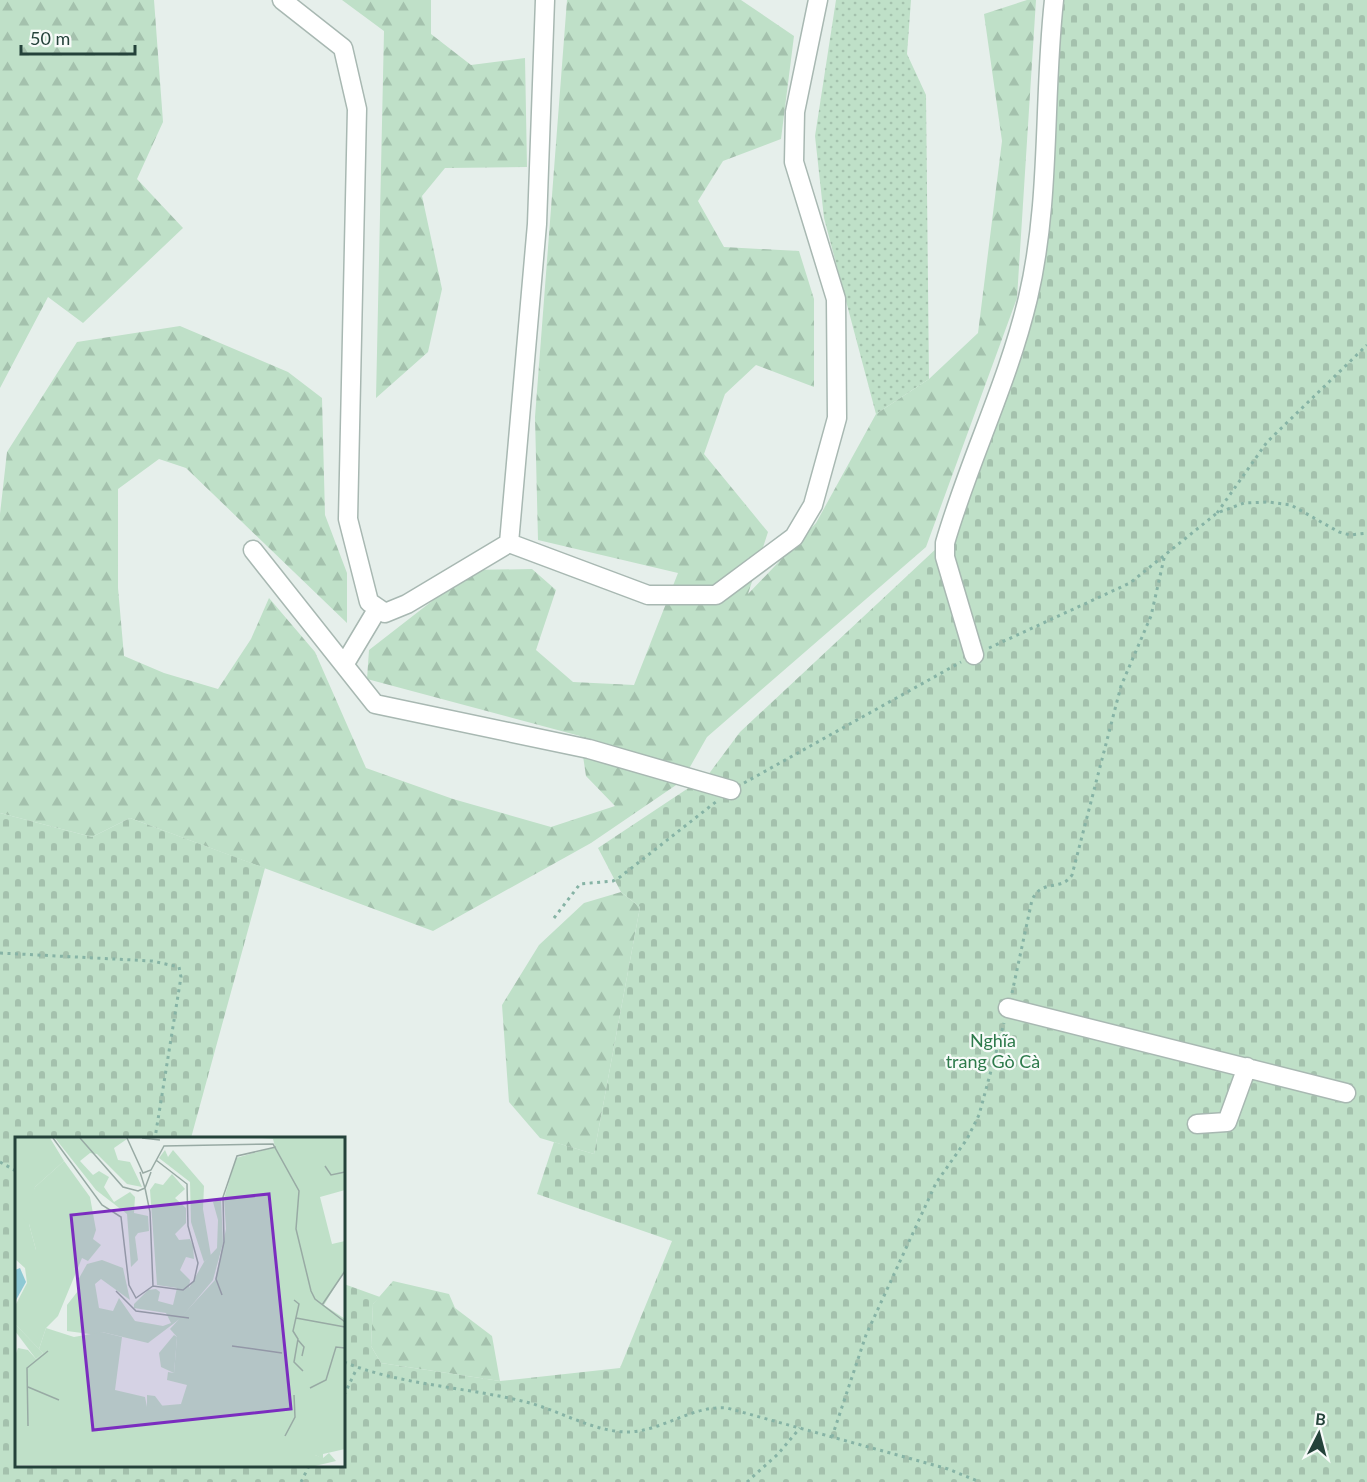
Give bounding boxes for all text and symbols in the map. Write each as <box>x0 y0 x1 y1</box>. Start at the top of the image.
scale bar <box>21 18 135 56</box>
text: 50 m <box>30 27 70 49</box>
park label: Nghĩa trang Gò Cà <box>946 1029 1040 1072</box>
inset map <box>15 1137 345 1467</box>
north arrow <box>1289 1404 1349 1464</box>
text: B <box>1314 1409 1327 1429</box>

